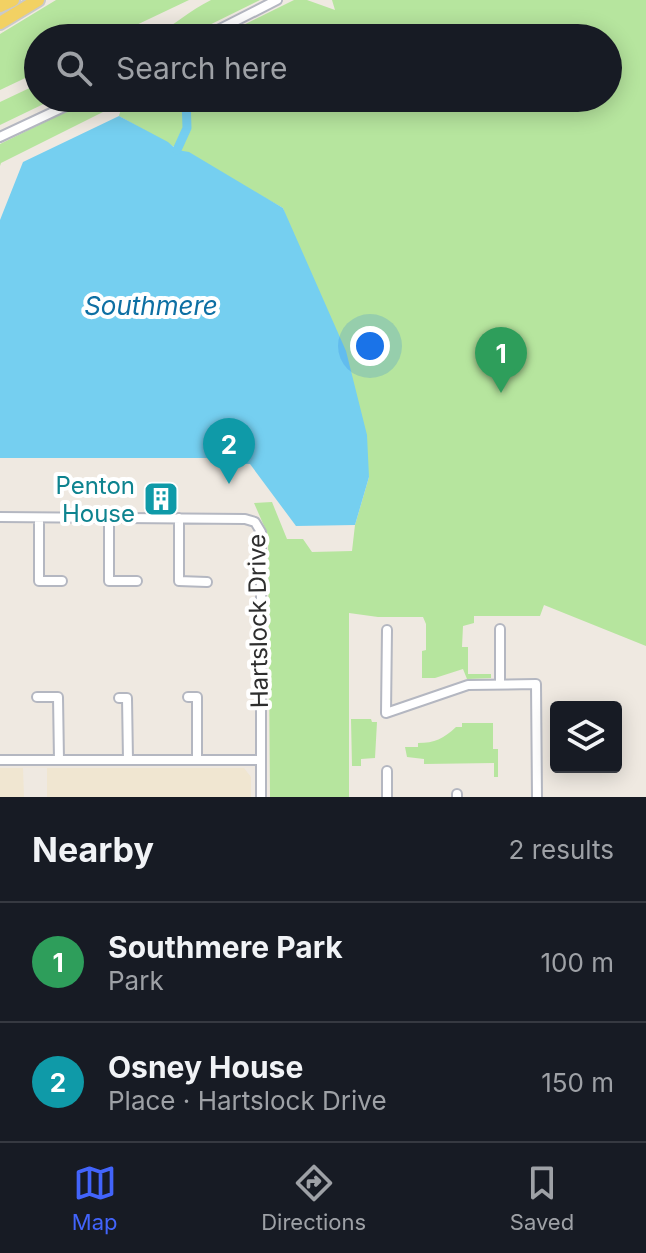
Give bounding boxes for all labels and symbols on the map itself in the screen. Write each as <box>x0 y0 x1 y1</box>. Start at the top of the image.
water label: Southmere <box>84 290 218 321</box>
your location <box>350 326 390 366</box>
pin: 1 <box>475 327 527 393</box>
pin: 2 <box>203 418 255 484</box>
place label: Penton House <box>55 471 135 528</box>
building icon: Penton House <box>142 480 180 518</box>
street label: Hartslock Drive <box>242 534 274 708</box>

